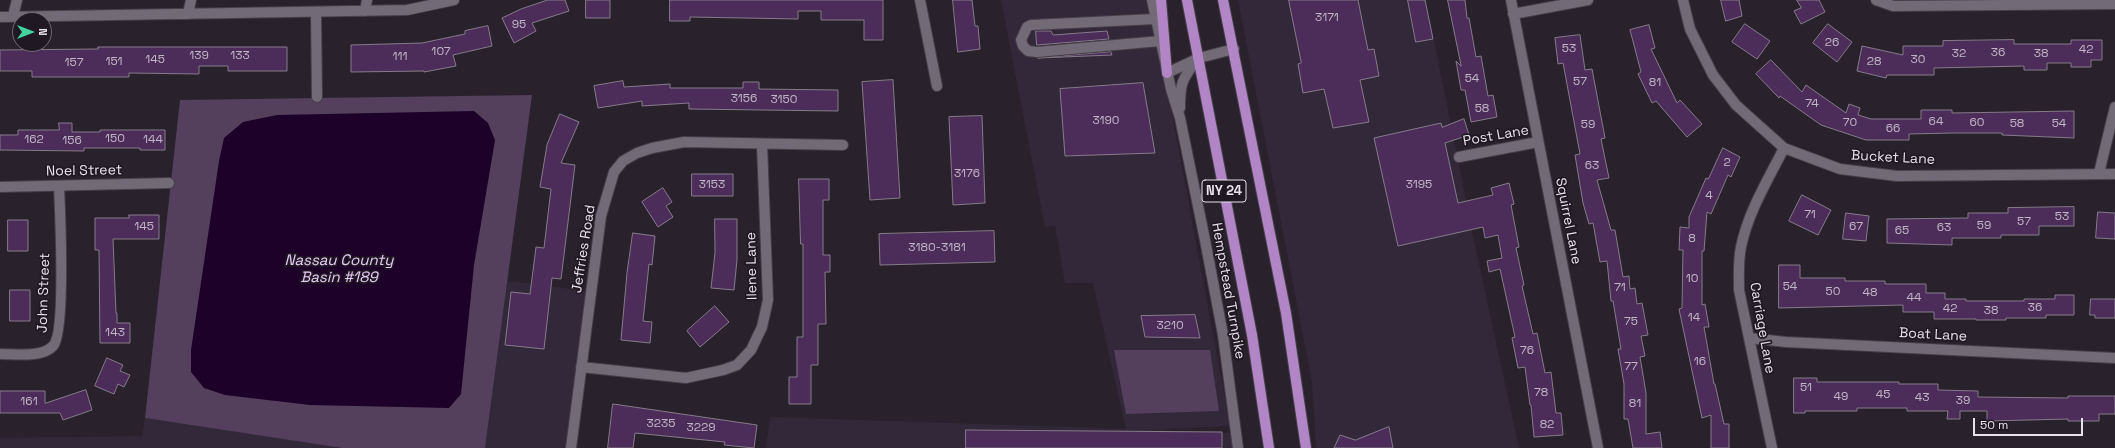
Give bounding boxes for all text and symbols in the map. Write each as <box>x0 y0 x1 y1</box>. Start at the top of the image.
house number: 3171 <box>1315 11 1339 25</box>
north arrow <box>12 12 52 52</box>
house number: 95 <box>512 18 526 32</box>
text: N <box>36 28 50 36</box>
house number: 26 <box>1825 36 1839 50</box>
house number: 53 <box>1562 42 1576 56</box>
house number: 42 <box>2079 43 2093 57</box>
house number: 107 <box>431 45 451 59</box>
house number: 36 <box>1991 46 2005 60</box>
house number: 32 <box>1952 47 1966 61</box>
house number: 38 <box>2034 47 2048 61</box>
house number: 139 <box>189 49 209 63</box>
house number: 133 <box>230 49 250 63</box>
house number: 111 <box>392 50 408 64</box>
house number: 145 <box>145 53 165 67</box>
house number: 30 <box>1911 53 1925 67</box>
house number: 151 <box>105 55 123 69</box>
house number: 28 <box>1867 55 1881 69</box>
house number: 157 <box>65 56 83 70</box>
house number: 54 <box>1465 72 1479 86</box>
house number: 57 <box>1573 75 1587 89</box>
house number: 81 <box>1649 76 1661 90</box>
house number: 3156 <box>731 92 757 106</box>
house number: 3150 <box>771 93 797 107</box>
house number: 74 <box>1805 97 1819 111</box>
house number: 58 <box>1475 102 1489 116</box>
house number: 3190 <box>1092 114 1120 128</box>
house number: 64 <box>1929 115 1943 129</box>
house number: 70 <box>1843 116 1857 130</box>
house number: 60 <box>1969 116 1985 130</box>
house number: 58 <box>2010 117 2024 131</box>
house number: 54 <box>2052 117 2066 131</box>
house number: 59 <box>1581 118 1595 132</box>
street label: Post Lane <box>1462 122 1530 150</box>
house number: 66 <box>1886 122 1900 136</box>
house number: 150 <box>105 132 125 146</box>
house number: 162 <box>24 133 44 147</box>
house number: 144 <box>143 133 163 147</box>
house number: 156 <box>62 134 82 148</box>
street label: Bucket Lane <box>1851 147 1935 169</box>
house number: 2 <box>1723 156 1731 170</box>
house number: 63 <box>1585 159 1599 173</box>
street label: Noel Street <box>46 162 122 180</box>
house number: 3176 <box>954 167 980 181</box>
street label: Squirrel Lane <box>1551 176 1585 266</box>
house number: 3153 <box>699 178 725 192</box>
house number: 3195 <box>1406 178 1432 192</box>
road number: NY 24 <box>1202 180 1246 202</box>
house number: 4 <box>1705 189 1713 203</box>
street label: Jeffries Road <box>569 204 599 294</box>
house number: 71 <box>1804 208 1816 222</box>
house number: 53 <box>2055 210 2069 224</box>
house number: 57 <box>2017 215 2031 229</box>
house number: 59 <box>1977 219 1991 233</box>
house number: 145 <box>134 220 154 234</box>
house number: 67 <box>1849 220 1863 234</box>
house number: 63 <box>1937 221 1951 235</box>
street label: Hempstead Turnpike <box>1208 222 1248 360</box>
house number: 65 <box>1895 224 1909 238</box>
street label: Ilene Lane <box>743 232 761 300</box>
house number: 8 <box>1688 232 1696 246</box>
house number: 3180-3181 <box>908 241 966 255</box>
water label: Nassau County Basin #189 <box>285 252 393 287</box>
street label: John Street <box>34 253 54 333</box>
house number: 10 <box>1686 272 1698 286</box>
house number: 54 <box>1783 280 1797 294</box>
house number: 71 <box>1614 281 1626 295</box>
street label: Carriage Lane <box>1746 281 1778 375</box>
house number: 50 <box>1826 285 1840 299</box>
house number: 48 <box>1863 286 1877 300</box>
house number: 44 <box>1907 291 1921 305</box>
house number: 36 <box>2028 301 2042 315</box>
house number: 42 <box>1943 302 1957 316</box>
house number: 38 <box>1984 304 1998 318</box>
house number: 14 <box>1688 311 1700 325</box>
house number: 75 <box>1624 315 1638 329</box>
house number: 3210 <box>1156 319 1184 333</box>
street label: Boat Lane <box>1899 325 1967 345</box>
house number: 143 <box>105 326 125 340</box>
house number: 76 <box>1520 344 1534 358</box>
house number: 16 <box>1694 355 1706 369</box>
house number: 77 <box>1624 360 1638 374</box>
house number: 51 <box>1800 381 1812 395</box>
house number: 78 <box>1534 386 1548 400</box>
house number: 45 <box>1876 388 1890 402</box>
house number: 49 <box>1834 390 1848 404</box>
house number: 43 <box>1915 391 1929 405</box>
house number: 39 <box>1956 394 1970 408</box>
house number: 161 <box>20 395 38 409</box>
house number: 81 <box>1629 397 1641 411</box>
scale bar <box>1975 410 2085 436</box>
house number: 3235 <box>647 417 675 431</box>
text: 50 m <box>1980 417 2008 433</box>
house number: 82 <box>1540 418 1554 432</box>
house number: 3229 <box>686 421 716 435</box>

